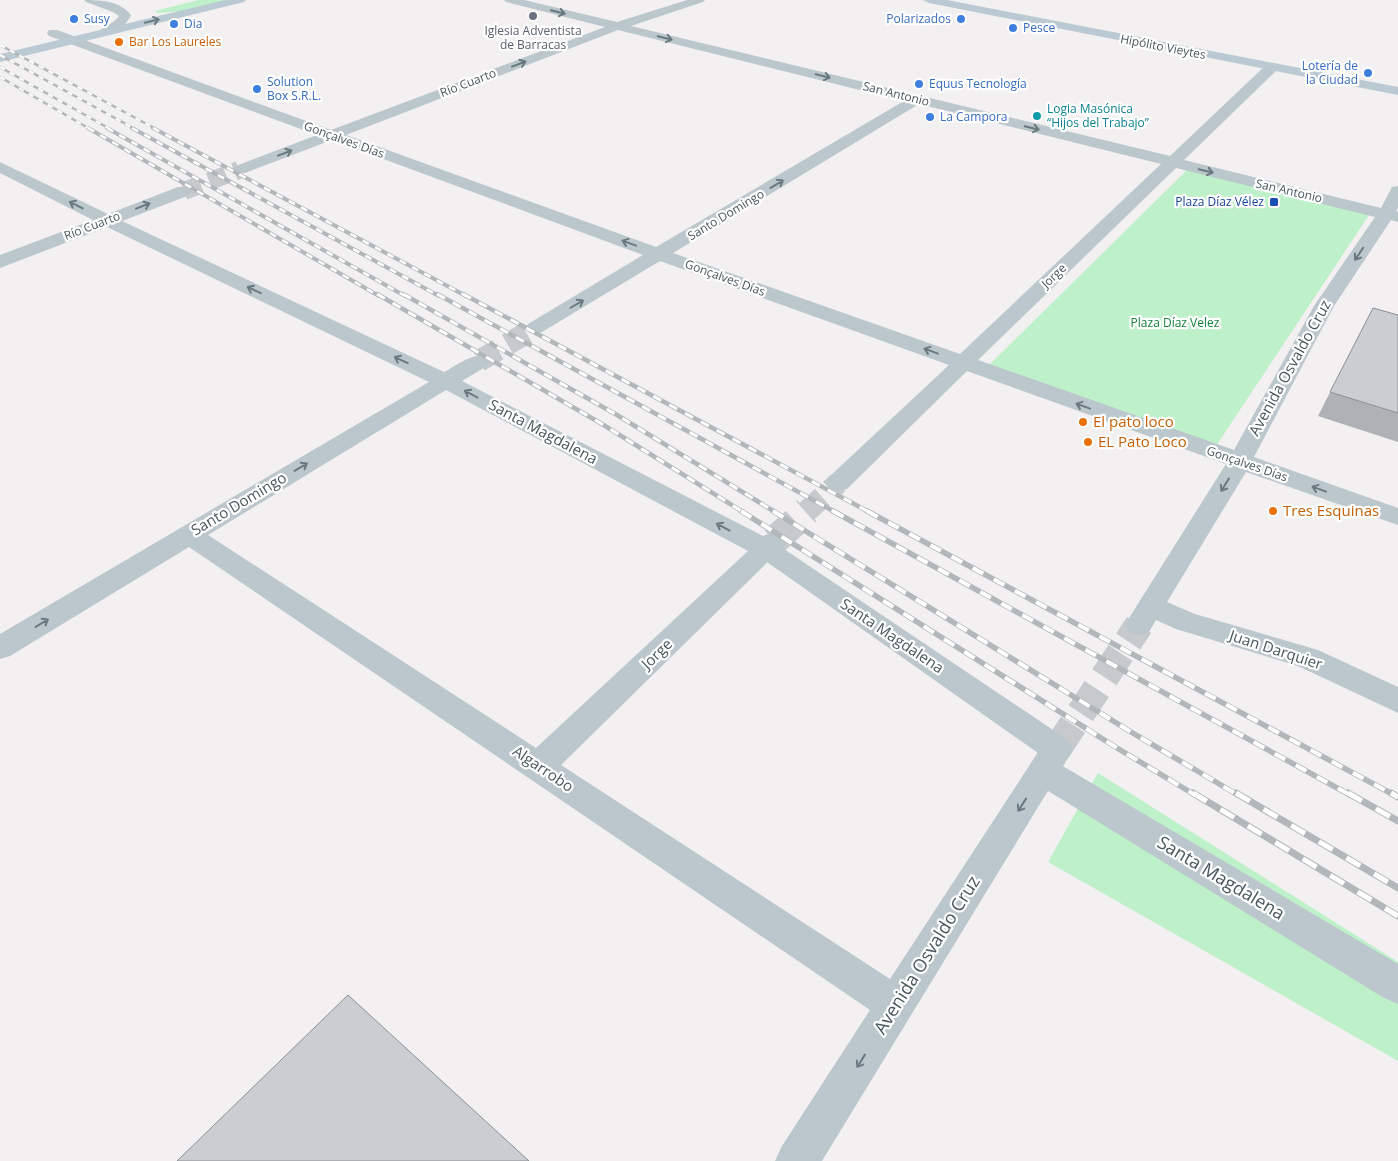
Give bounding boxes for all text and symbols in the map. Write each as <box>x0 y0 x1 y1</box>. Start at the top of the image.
one-way arrow <box>549 7 565 17</box>
place label: Susy <box>84 10 111 27</box>
marker: Iglesia Adventista de Barracas <box>527 10 539 22</box>
place label: Polarizados <box>886 10 951 27</box>
marker: Susy <box>68 13 80 25</box>
marker: Polarizados <box>955 13 967 25</box>
place label: Dia <box>184 15 202 32</box>
one-way arrow <box>143 16 159 25</box>
marker: Dia <box>168 18 180 30</box>
place label: Pesce <box>1023 19 1055 36</box>
place label: Iglesia Adventista de Barracas <box>484 22 582 53</box>
marker: Pesce <box>1007 22 1019 34</box>
street label: Hipólito Vieytes <box>1119 30 1208 63</box>
place label: Bar Los Laureles <box>129 33 221 50</box>
one-way arrow <box>656 34 672 43</box>
marker: Bar Los Laureles <box>113 36 125 48</box>
place label: Lotería de la Ciudad <box>1302 57 1358 88</box>
one-way arrow <box>510 59 526 68</box>
street label: Río Cuarto <box>437 64 498 101</box>
marker: Lotería de la Ciudad <box>1362 67 1374 79</box>
one-way arrow <box>814 72 830 81</box>
place label: Solution Box S.R.L. <box>267 73 321 104</box>
place label: Equus Tecnología <box>929 75 1027 92</box>
street label: San Antonio <box>861 77 931 110</box>
marker: Equus Tecnología <box>913 78 925 90</box>
marker: Solution Box S.R.L. <box>251 83 263 95</box>
place label: Logia Masónica “Hijos del Trabajo” <box>1047 100 1150 131</box>
place label: La Campora <box>940 108 1008 125</box>
marker: Logia Masónica “Hijos del Trabajo” <box>1031 110 1043 122</box>
marker: La Campora <box>924 111 936 123</box>
street label: Gonçalves Días <box>302 117 387 162</box>
one-way arrow <box>1023 124 1039 133</box>
one-way arrow <box>277 148 292 157</box>
one-way arrow <box>1198 167 1214 176</box>
street label: San Antonio <box>1254 175 1324 206</box>
one-way arrow <box>769 179 783 189</box>
street label: Santo Domingo <box>684 185 767 244</box>
place label: Plaza Díaz Vélez <box>1175 193 1264 210</box>
marker: Plaza Díaz Vélez <box>1268 196 1280 208</box>
one-way arrow <box>69 200 84 209</box>
one-way arrow <box>135 201 150 210</box>
street label: Río Cuarto <box>61 207 122 244</box>
one-way arrow <box>622 238 637 247</box>
one-way arrow <box>1354 247 1364 261</box>
street label: Gonçalves Días <box>683 255 768 300</box>
street label: Jorge <box>1037 259 1070 292</box>
one-way arrow <box>247 285 262 295</box>
street label: Avenida Osvaldo Cruz <box>1243 296 1335 439</box>
one-way arrow <box>569 298 583 308</box>
park label: Plaza Díaz Velez <box>1131 314 1220 331</box>
one-way arrow <box>923 346 939 355</box>
one-way arrow <box>394 355 409 364</box>
one-way arrow <box>464 389 479 398</box>
street label: Santa Magdalena <box>486 394 601 468</box>
one-way arrow <box>1076 401 1092 410</box>
place label: El pato loco <box>1093 411 1174 431</box>
marker: El pato loco <box>1077 416 1089 428</box>
place label: EL Pato Loco <box>1098 431 1187 451</box>
marker: EL Pato Loco <box>1082 436 1094 448</box>
street label: Gonçalves Días <box>1204 442 1290 485</box>
one-way arrow <box>294 461 308 471</box>
street label: Santo Domingo <box>187 467 290 540</box>
one-way arrow <box>1219 478 1229 492</box>
one-way arrow <box>1311 484 1327 494</box>
place label: Tres Esquinas <box>1283 500 1379 520</box>
marker: Tres Esquinas <box>1267 505 1279 517</box>
one-way arrow <box>716 522 731 531</box>
street label: Santa Magdalena <box>837 593 948 677</box>
one-way arrow <box>34 617 48 627</box>
street label: Juan Darquier <box>1225 624 1325 674</box>
street label: Jorge <box>635 634 676 674</box>
street label: Algarrobo <box>509 741 578 796</box>
one-way arrow <box>1017 798 1027 812</box>
street label: Santa Magdalena <box>1153 830 1290 925</box>
street label: Avenida Osvaldo Cruz <box>868 871 985 1038</box>
one-way arrow <box>855 1053 865 1067</box>

